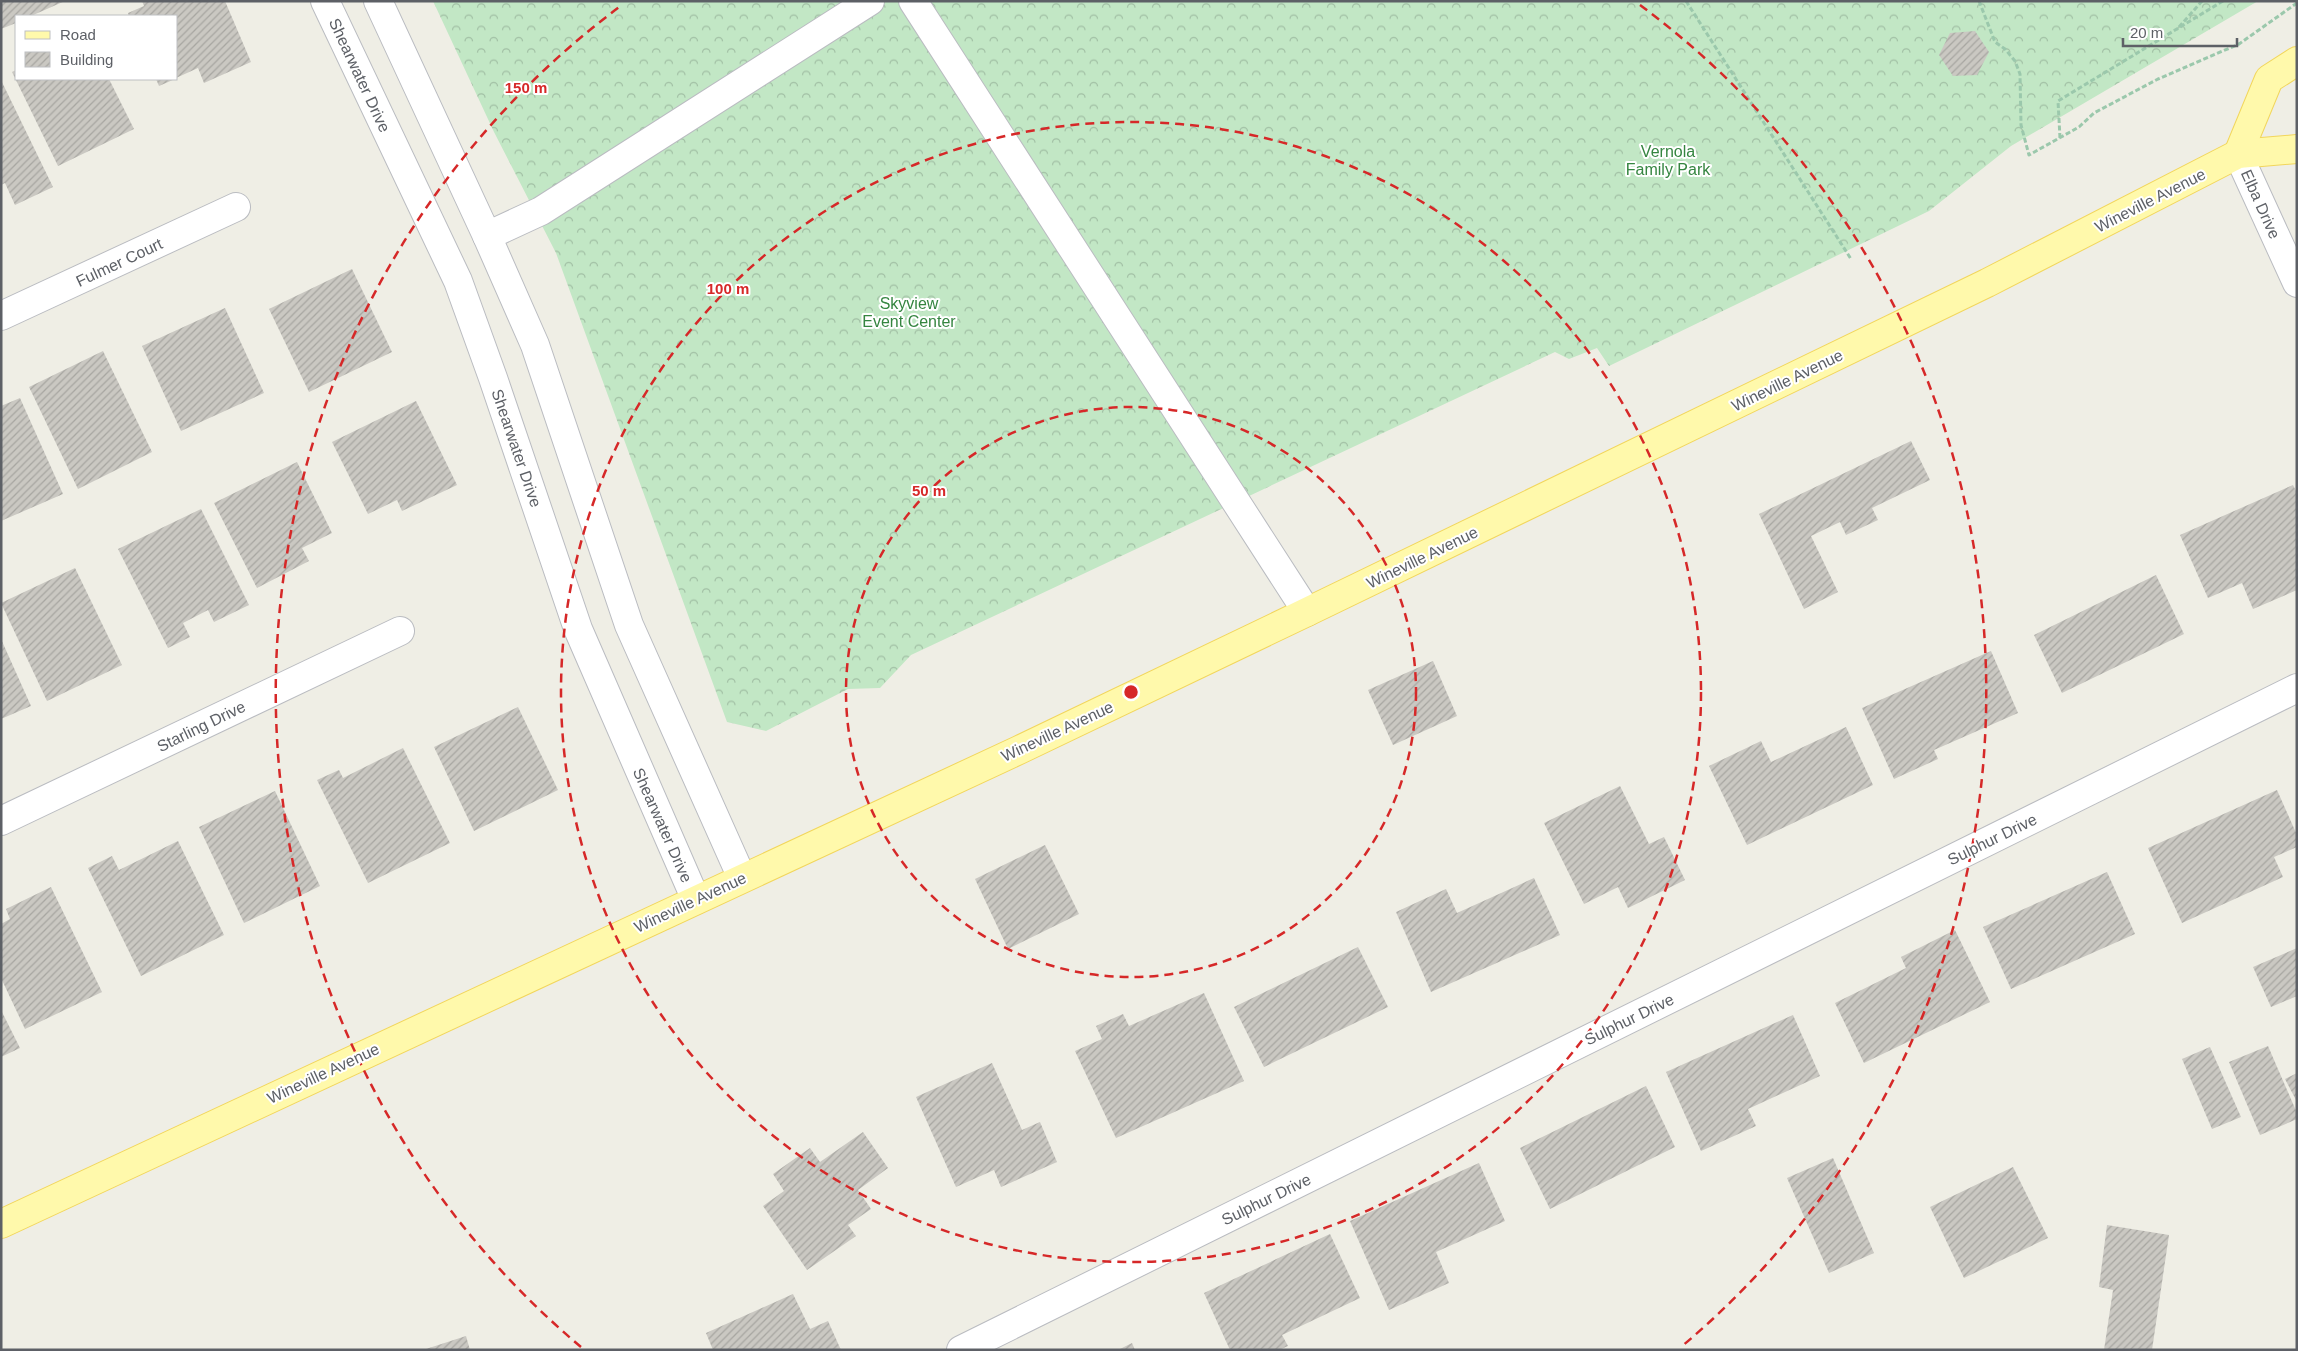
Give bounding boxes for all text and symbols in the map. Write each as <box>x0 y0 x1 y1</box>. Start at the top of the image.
legend <box>15 15 178 80</box>
scale bar <box>2123 15 2237 47</box>
street label: Shearwater Drive <box>326 16 393 135</box>
text: 20 m <box>2130 24 2163 41</box>
text: Road <box>60 26 96 43</box>
text: Building <box>60 51 113 68</box>
text: 150 m <box>505 79 547 96</box>
park label: Vernola Family Park <box>1626 143 1711 178</box>
street label: Wineville Avenue <box>2092 165 2208 236</box>
street label: Elba Drive <box>2238 167 2283 241</box>
street label: Fulmer Court <box>73 235 166 290</box>
text: 100 m <box>707 280 749 297</box>
park label: Skyview Event Center <box>862 295 956 330</box>
street label: Wineville Avenue <box>1729 346 1846 415</box>
street label: Shearwater Drive <box>488 387 545 509</box>
text: 50 m <box>912 482 946 499</box>
street label: Wineville Avenue <box>1364 523 1481 592</box>
centre of rings <box>1122 683 1140 701</box>
street label: Starling Drive <box>154 698 248 755</box>
street label: Wineville Avenue <box>999 698 1116 765</box>
street label: Shearwater Drive <box>630 765 695 885</box>
street label: Sulphur Drive <box>1945 811 2040 868</box>
street label: Wineville Avenue <box>632 869 749 936</box>
street label: Sulphur Drive <box>1582 991 1677 1048</box>
street label: Wineville Avenue <box>265 1040 382 1107</box>
street label: Sulphur Drive <box>1219 1171 1314 1228</box>

